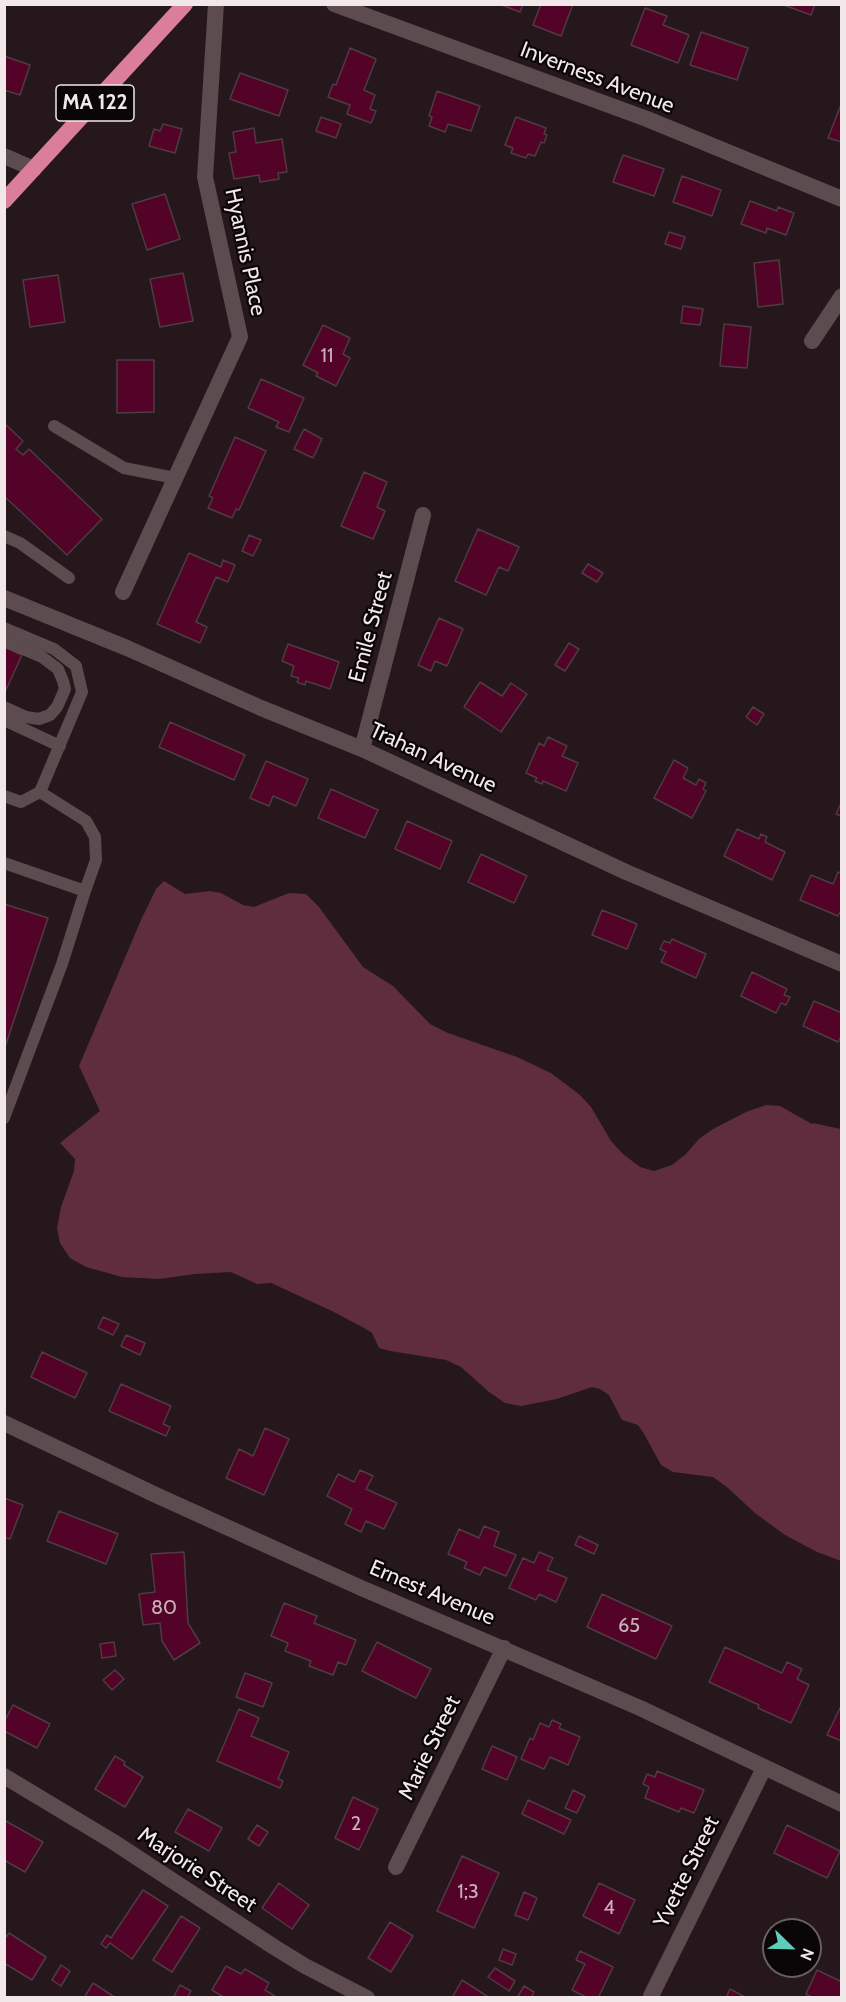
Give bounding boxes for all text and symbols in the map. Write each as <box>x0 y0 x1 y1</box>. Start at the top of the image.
street label: Inverness Avenue <box>516 37 678 119</box>
road number: MA 122 <box>56 85 134 121</box>
street label: Hyannis Place <box>219 186 271 318</box>
house number: 11 <box>320 344 334 368</box>
street label: Emile Street <box>344 569 398 685</box>
street label: Trahan Avenue <box>366 717 500 799</box>
street label: Ernest Avenue <box>365 1555 499 1631</box>
house number: 80 <box>151 1596 177 1620</box>
house number: 65 <box>618 1614 640 1638</box>
street label: Marie Street <box>393 1692 467 1804</box>
house number: 2 <box>351 1812 361 1836</box>
street label: Yvette Street <box>649 1812 725 1932</box>
street label: Marjorie Street <box>133 1822 261 1918</box>
house number: 1;3 <box>457 1880 479 1904</box>
house number: 4 <box>603 1896 615 1920</box>
north arrow <box>762 1918 822 1978</box>
text: N <box>796 1946 818 1963</box>

